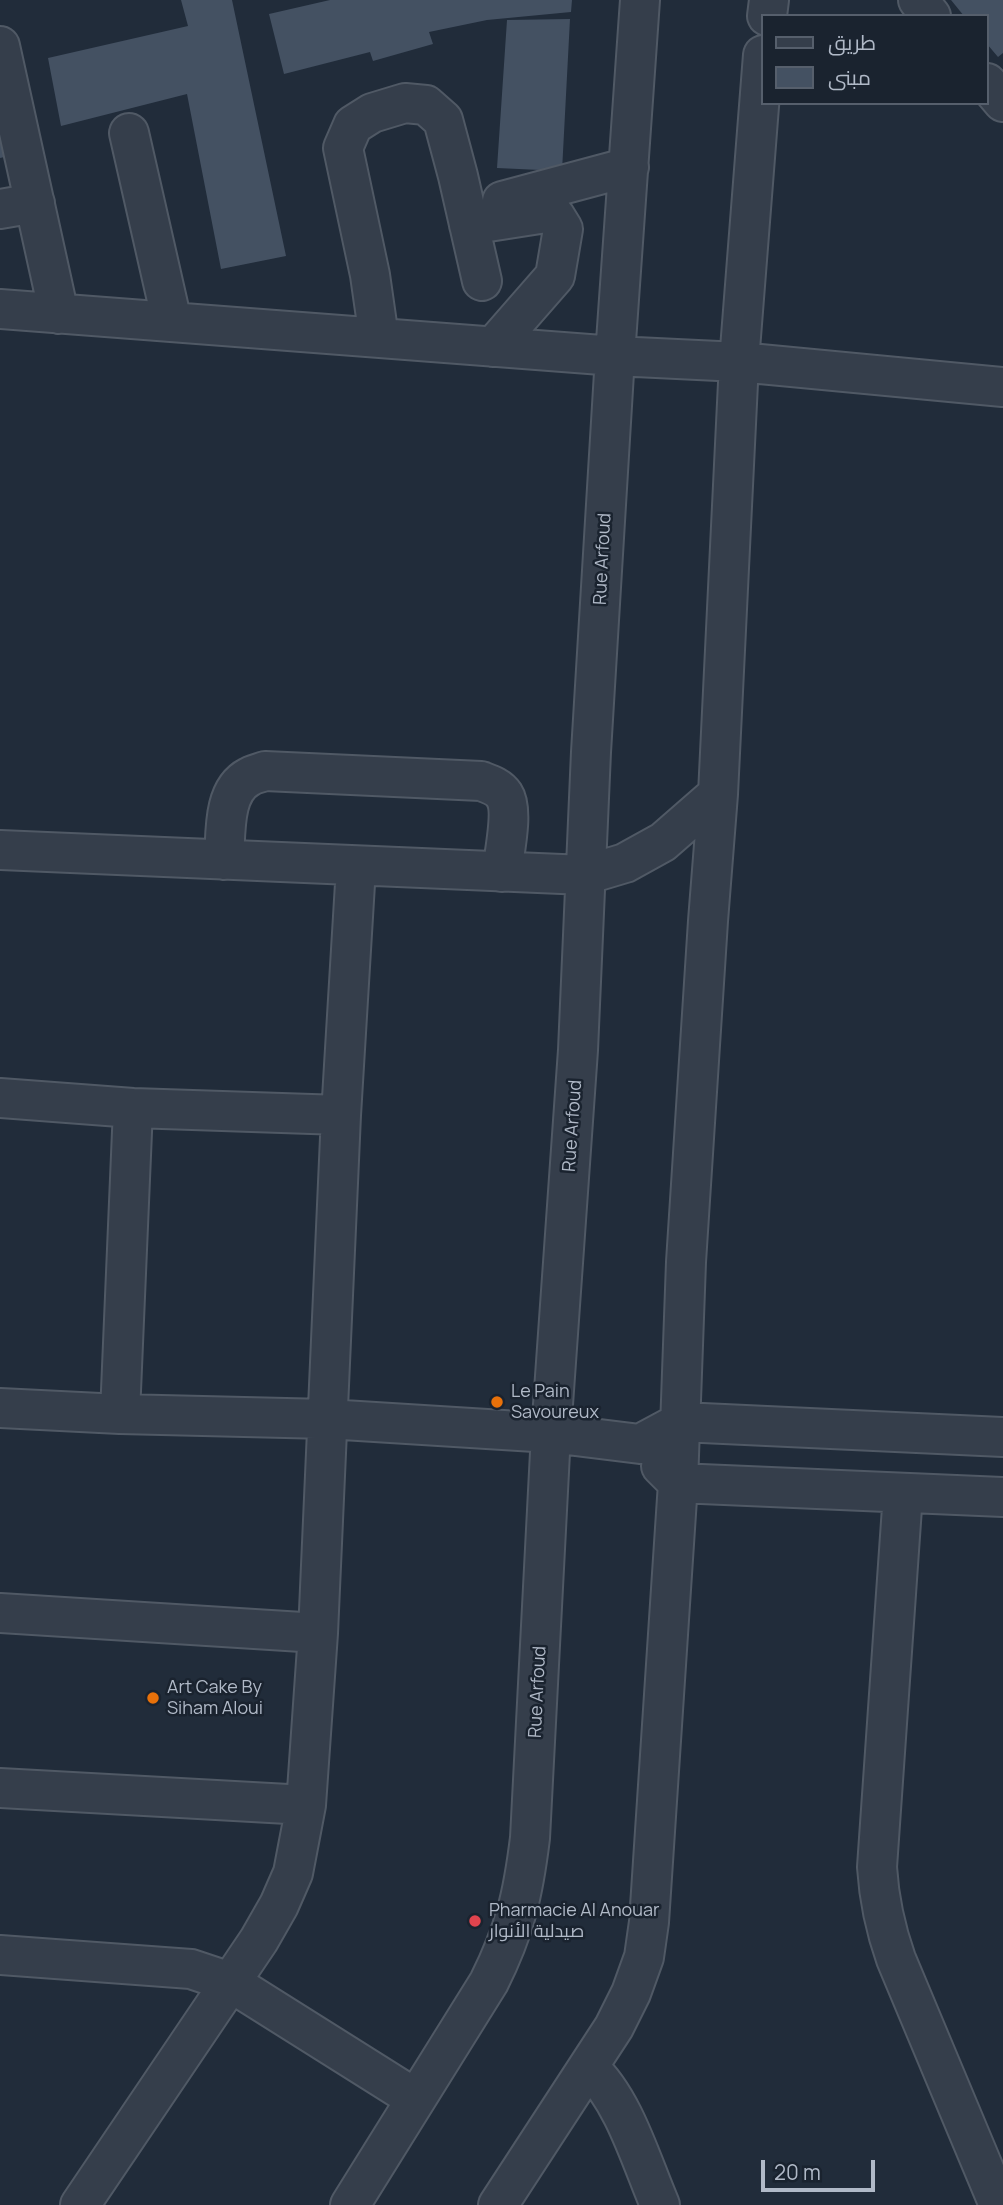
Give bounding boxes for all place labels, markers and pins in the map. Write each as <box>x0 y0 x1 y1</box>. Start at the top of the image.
place label: Le Pain Savoureux <box>511 1381 599 1424</box>
marker: Le Pain Savoureux <box>489 1394 505 1410</box>
place label: Art Cake By Siham Aloui <box>167 1677 263 1720</box>
marker: Art Cake By Siham Aloui <box>145 1690 161 1706</box>
place label: Pharmacie Al Anouar صيدلية الأنوار <box>489 1900 659 1942</box>
marker: Pharmacie Al Anouar صيدلية الأنوار <box>467 1913 483 1929</box>

